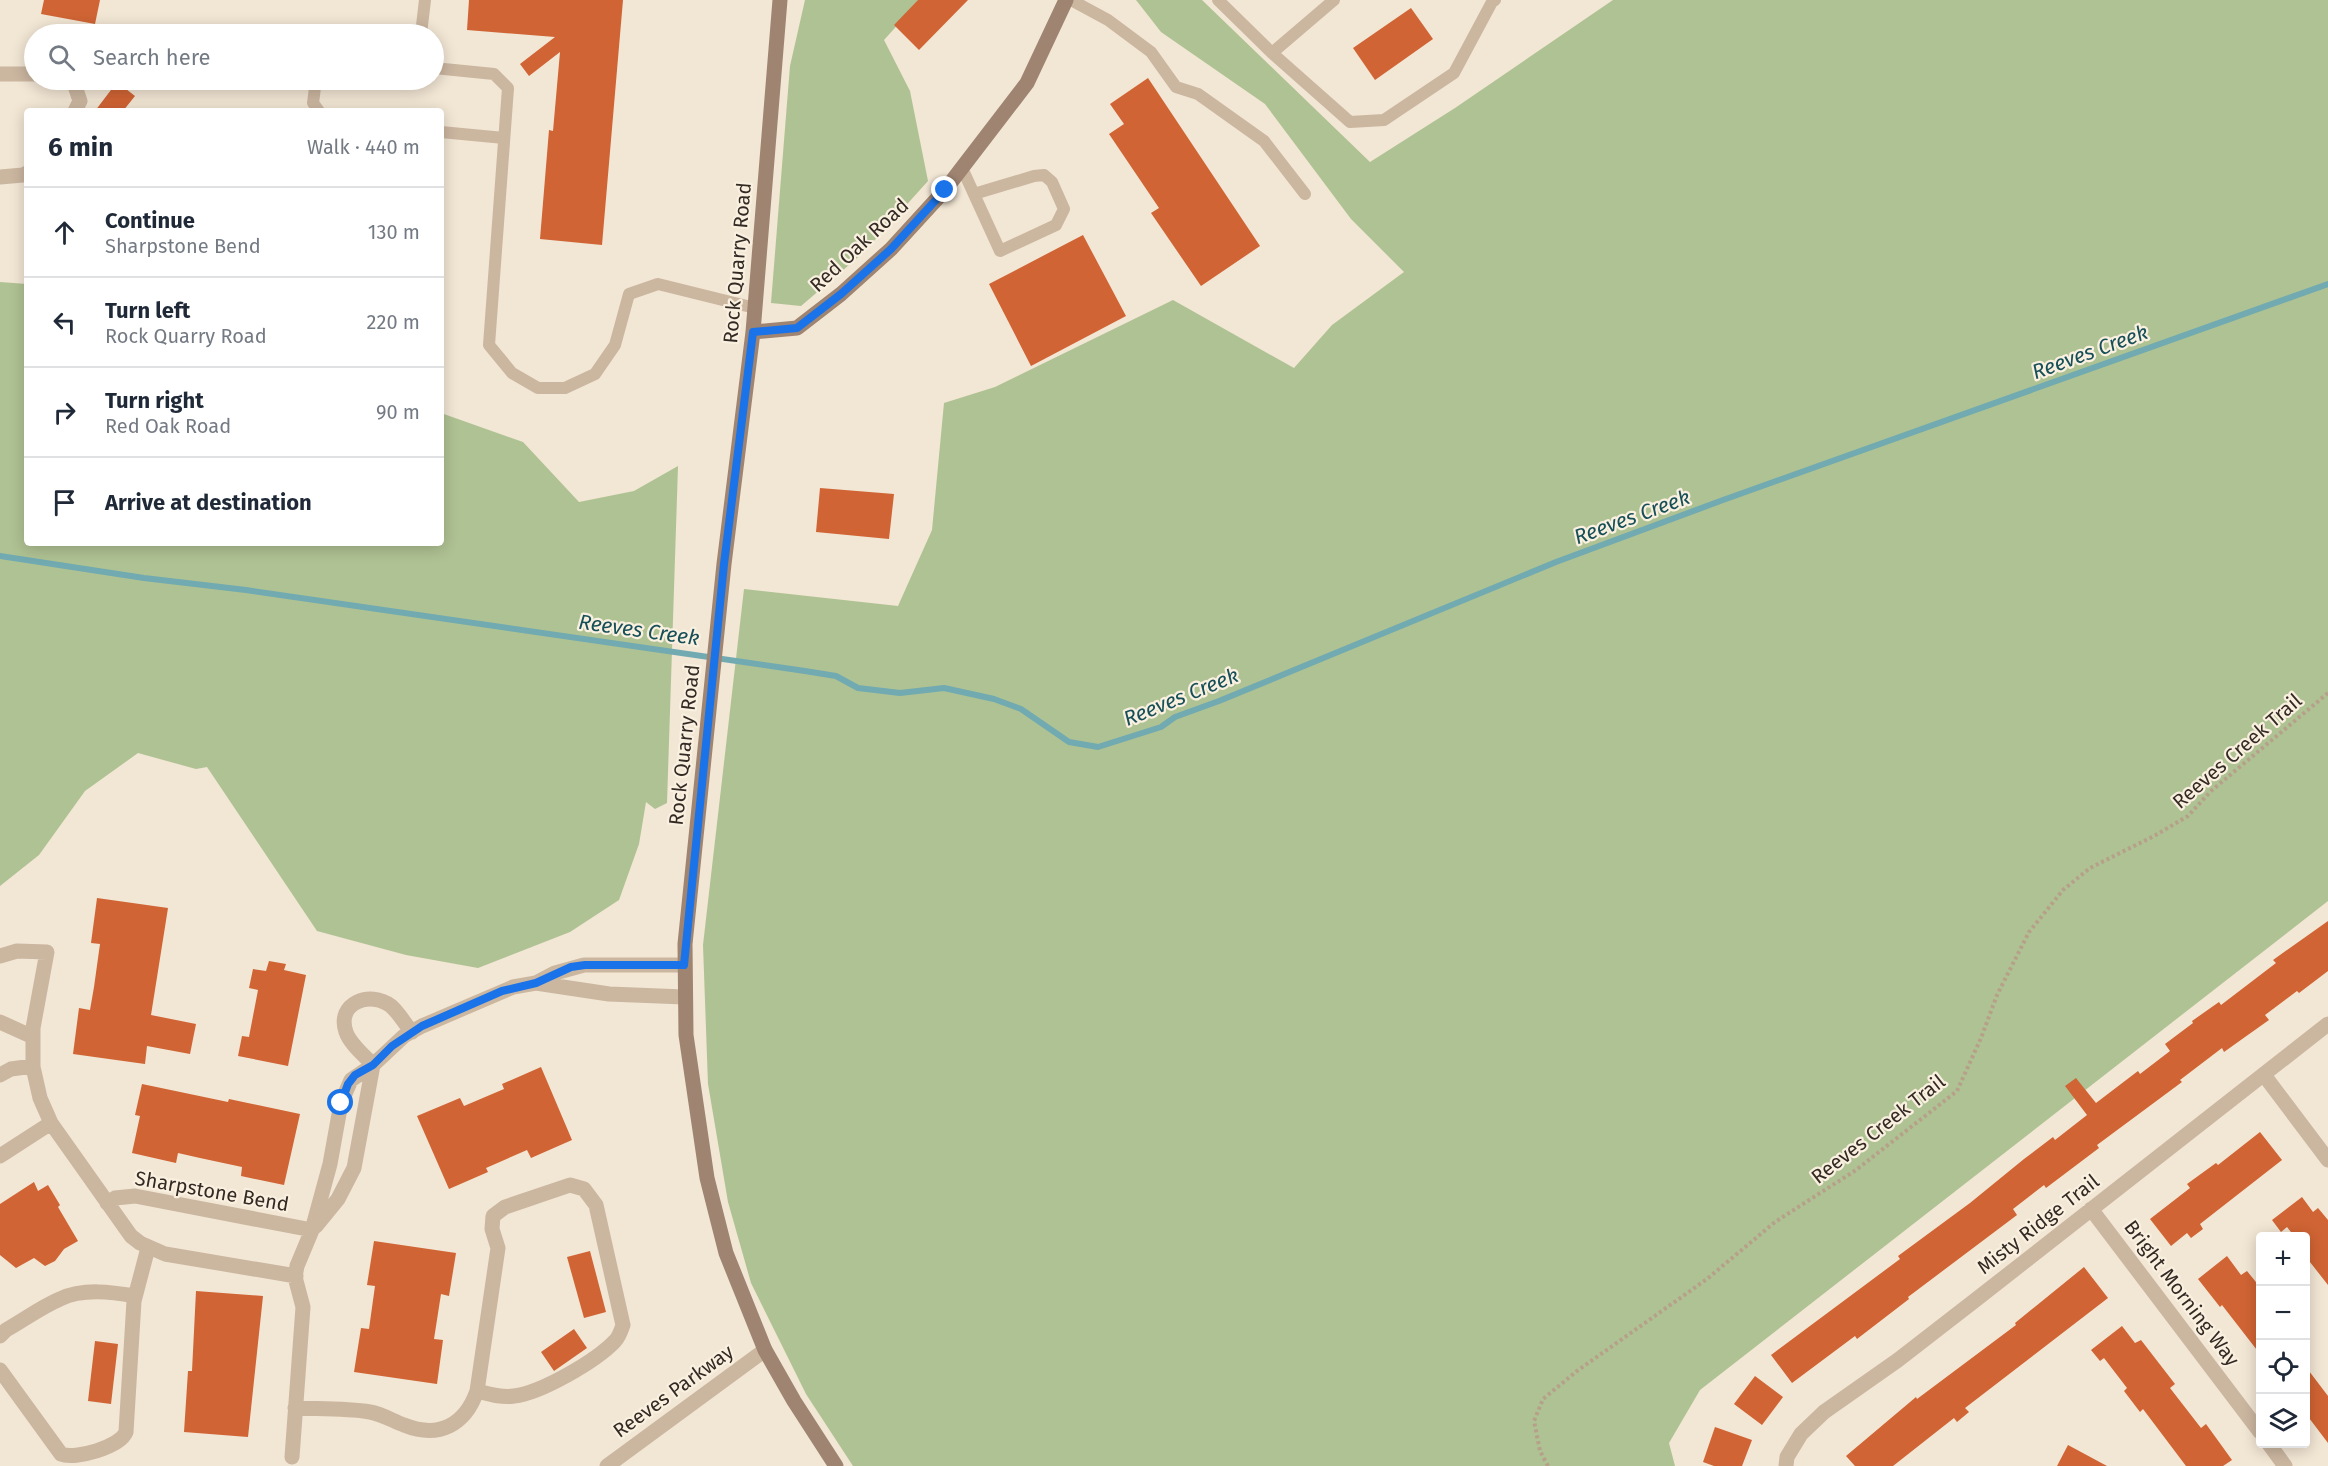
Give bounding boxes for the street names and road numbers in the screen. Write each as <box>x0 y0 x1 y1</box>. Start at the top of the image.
street label: Rock Quarry Road <box>718 181 756 345</box>
street label: Red Oak Road <box>805 193 913 297</box>
street label: Rock Quarry Road <box>664 663 704 827</box>
street label: Reeves Creek Trail <box>2167 688 2307 814</box>
street label: Reeves Creek Trail <box>1806 1069 1950 1189</box>
street label: Sharpstone Bend <box>133 1166 291 1216</box>
street label: Misty Ridge Trail <box>1972 1169 2104 1279</box>
street label: Bright Morning Way <box>2119 1215 2245 1371</box>
street label: Reeves Parkway <box>608 1339 738 1443</box>

